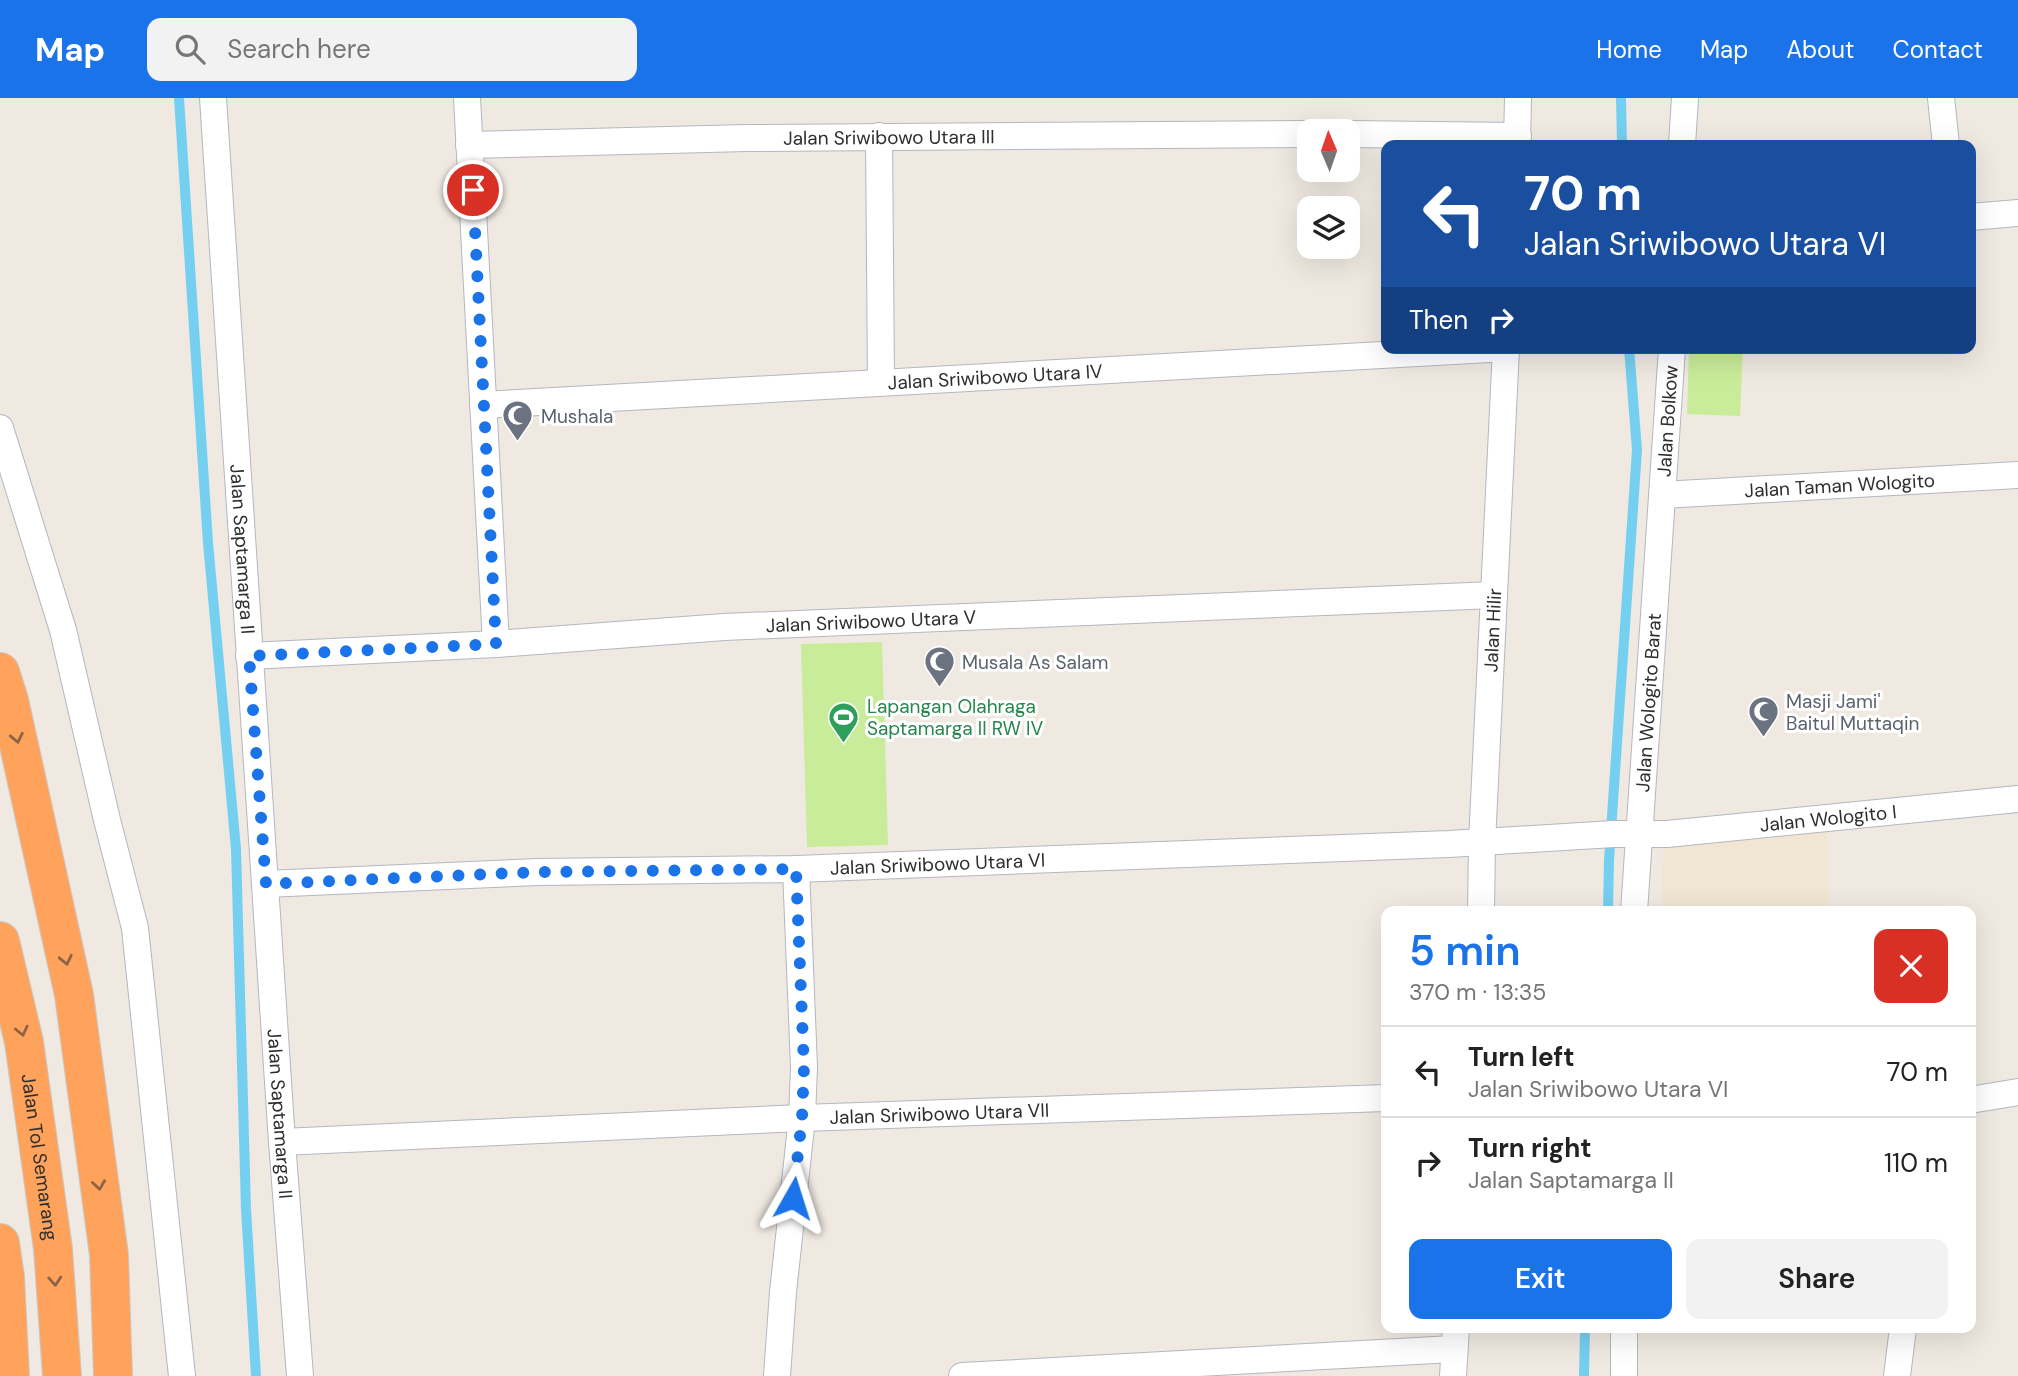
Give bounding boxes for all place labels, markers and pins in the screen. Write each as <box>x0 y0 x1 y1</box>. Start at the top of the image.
pin <box>443 160 503 220</box>
mosque icon: Mushala <box>501 399 535 443</box>
place label: Mushala <box>541 404 613 429</box>
mosque icon: Musala As Salam <box>922 645 956 689</box>
place label: Musala As Salam <box>962 650 1108 675</box>
place label: Masji Jami' Baitul Muttaqin <box>1786 689 1919 736</box>
place label: Lapangan Olahraga Saptamarga II RW IV <box>867 694 1044 741</box>
mosque icon: Masji Jami' Baitul Muttaqin <box>1746 695 1780 739</box>
sports icon: Lapangan Olahraga Saptamarga II RW IV <box>827 700 861 744</box>

